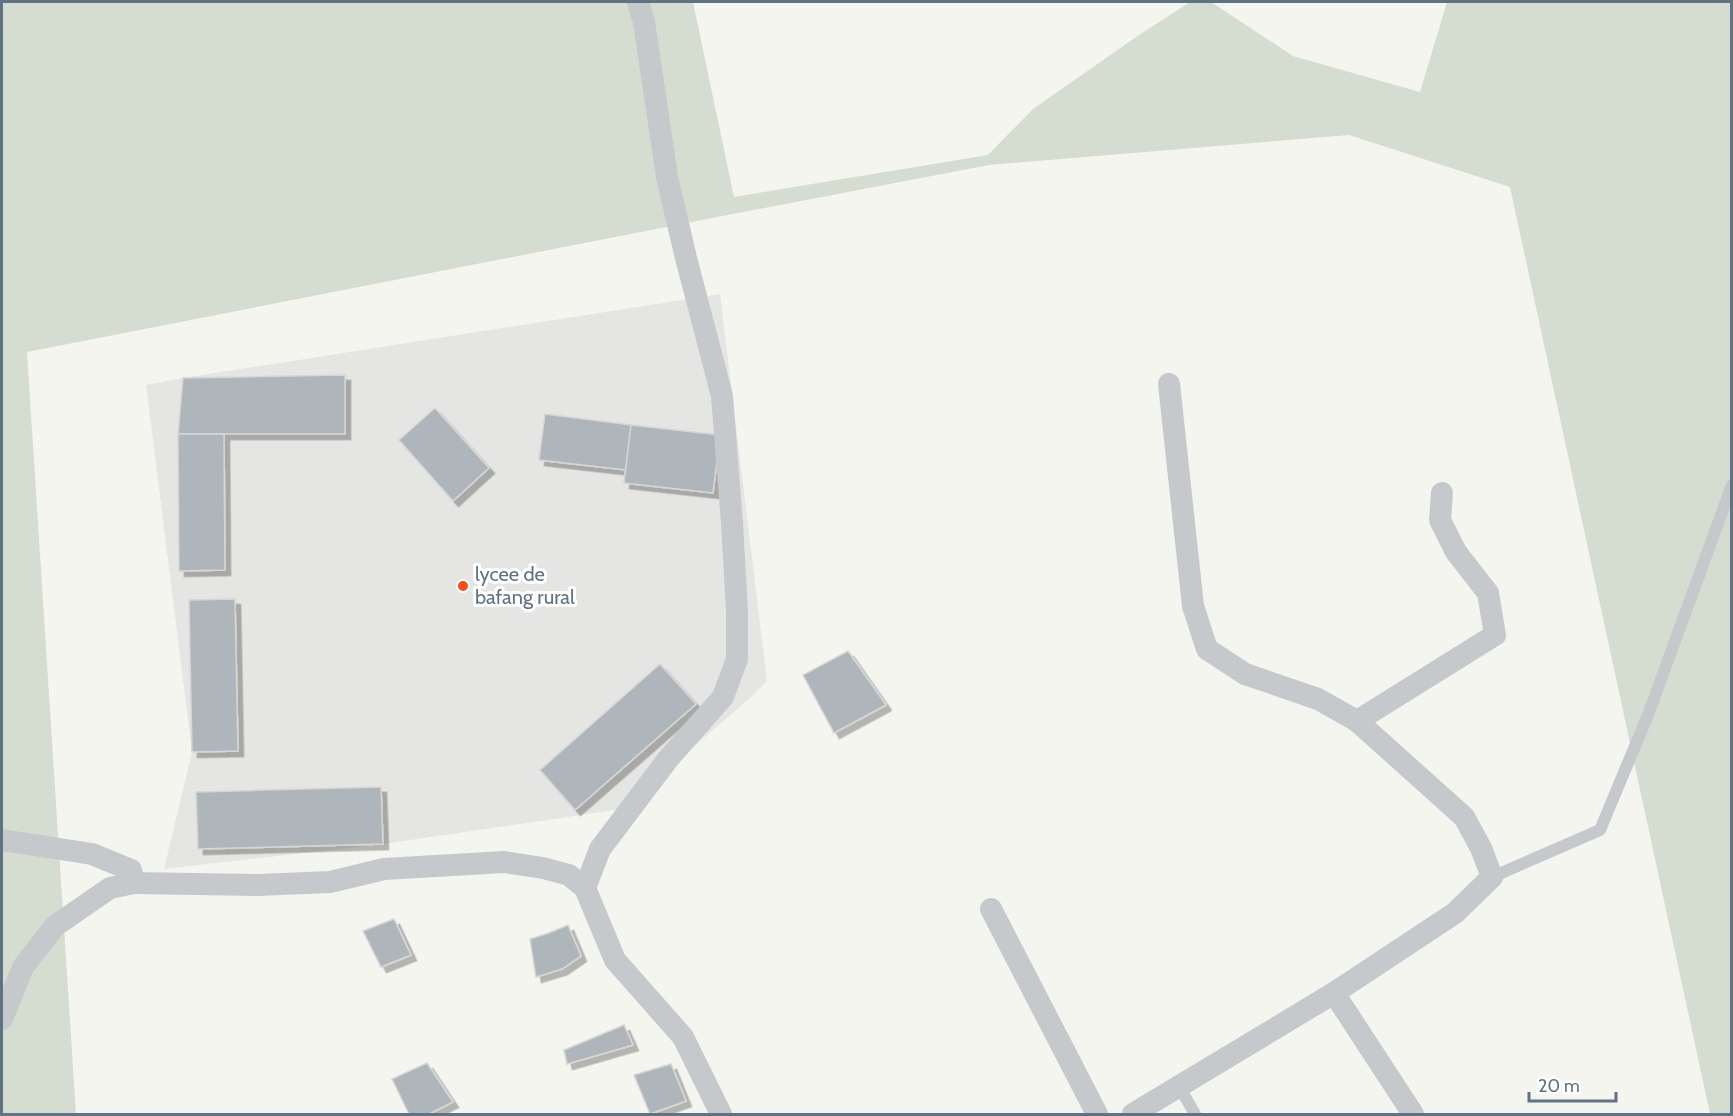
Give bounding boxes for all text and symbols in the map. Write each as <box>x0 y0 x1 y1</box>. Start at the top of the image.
place label: lycee de bafang rural <box>475 562 575 609</box>
marker: lycee de bafang rural <box>456 579 470 593</box>
scale bar <box>1529 1065 1616 1103</box>
text: 20 m <box>1538 1075 1580 1097</box>

